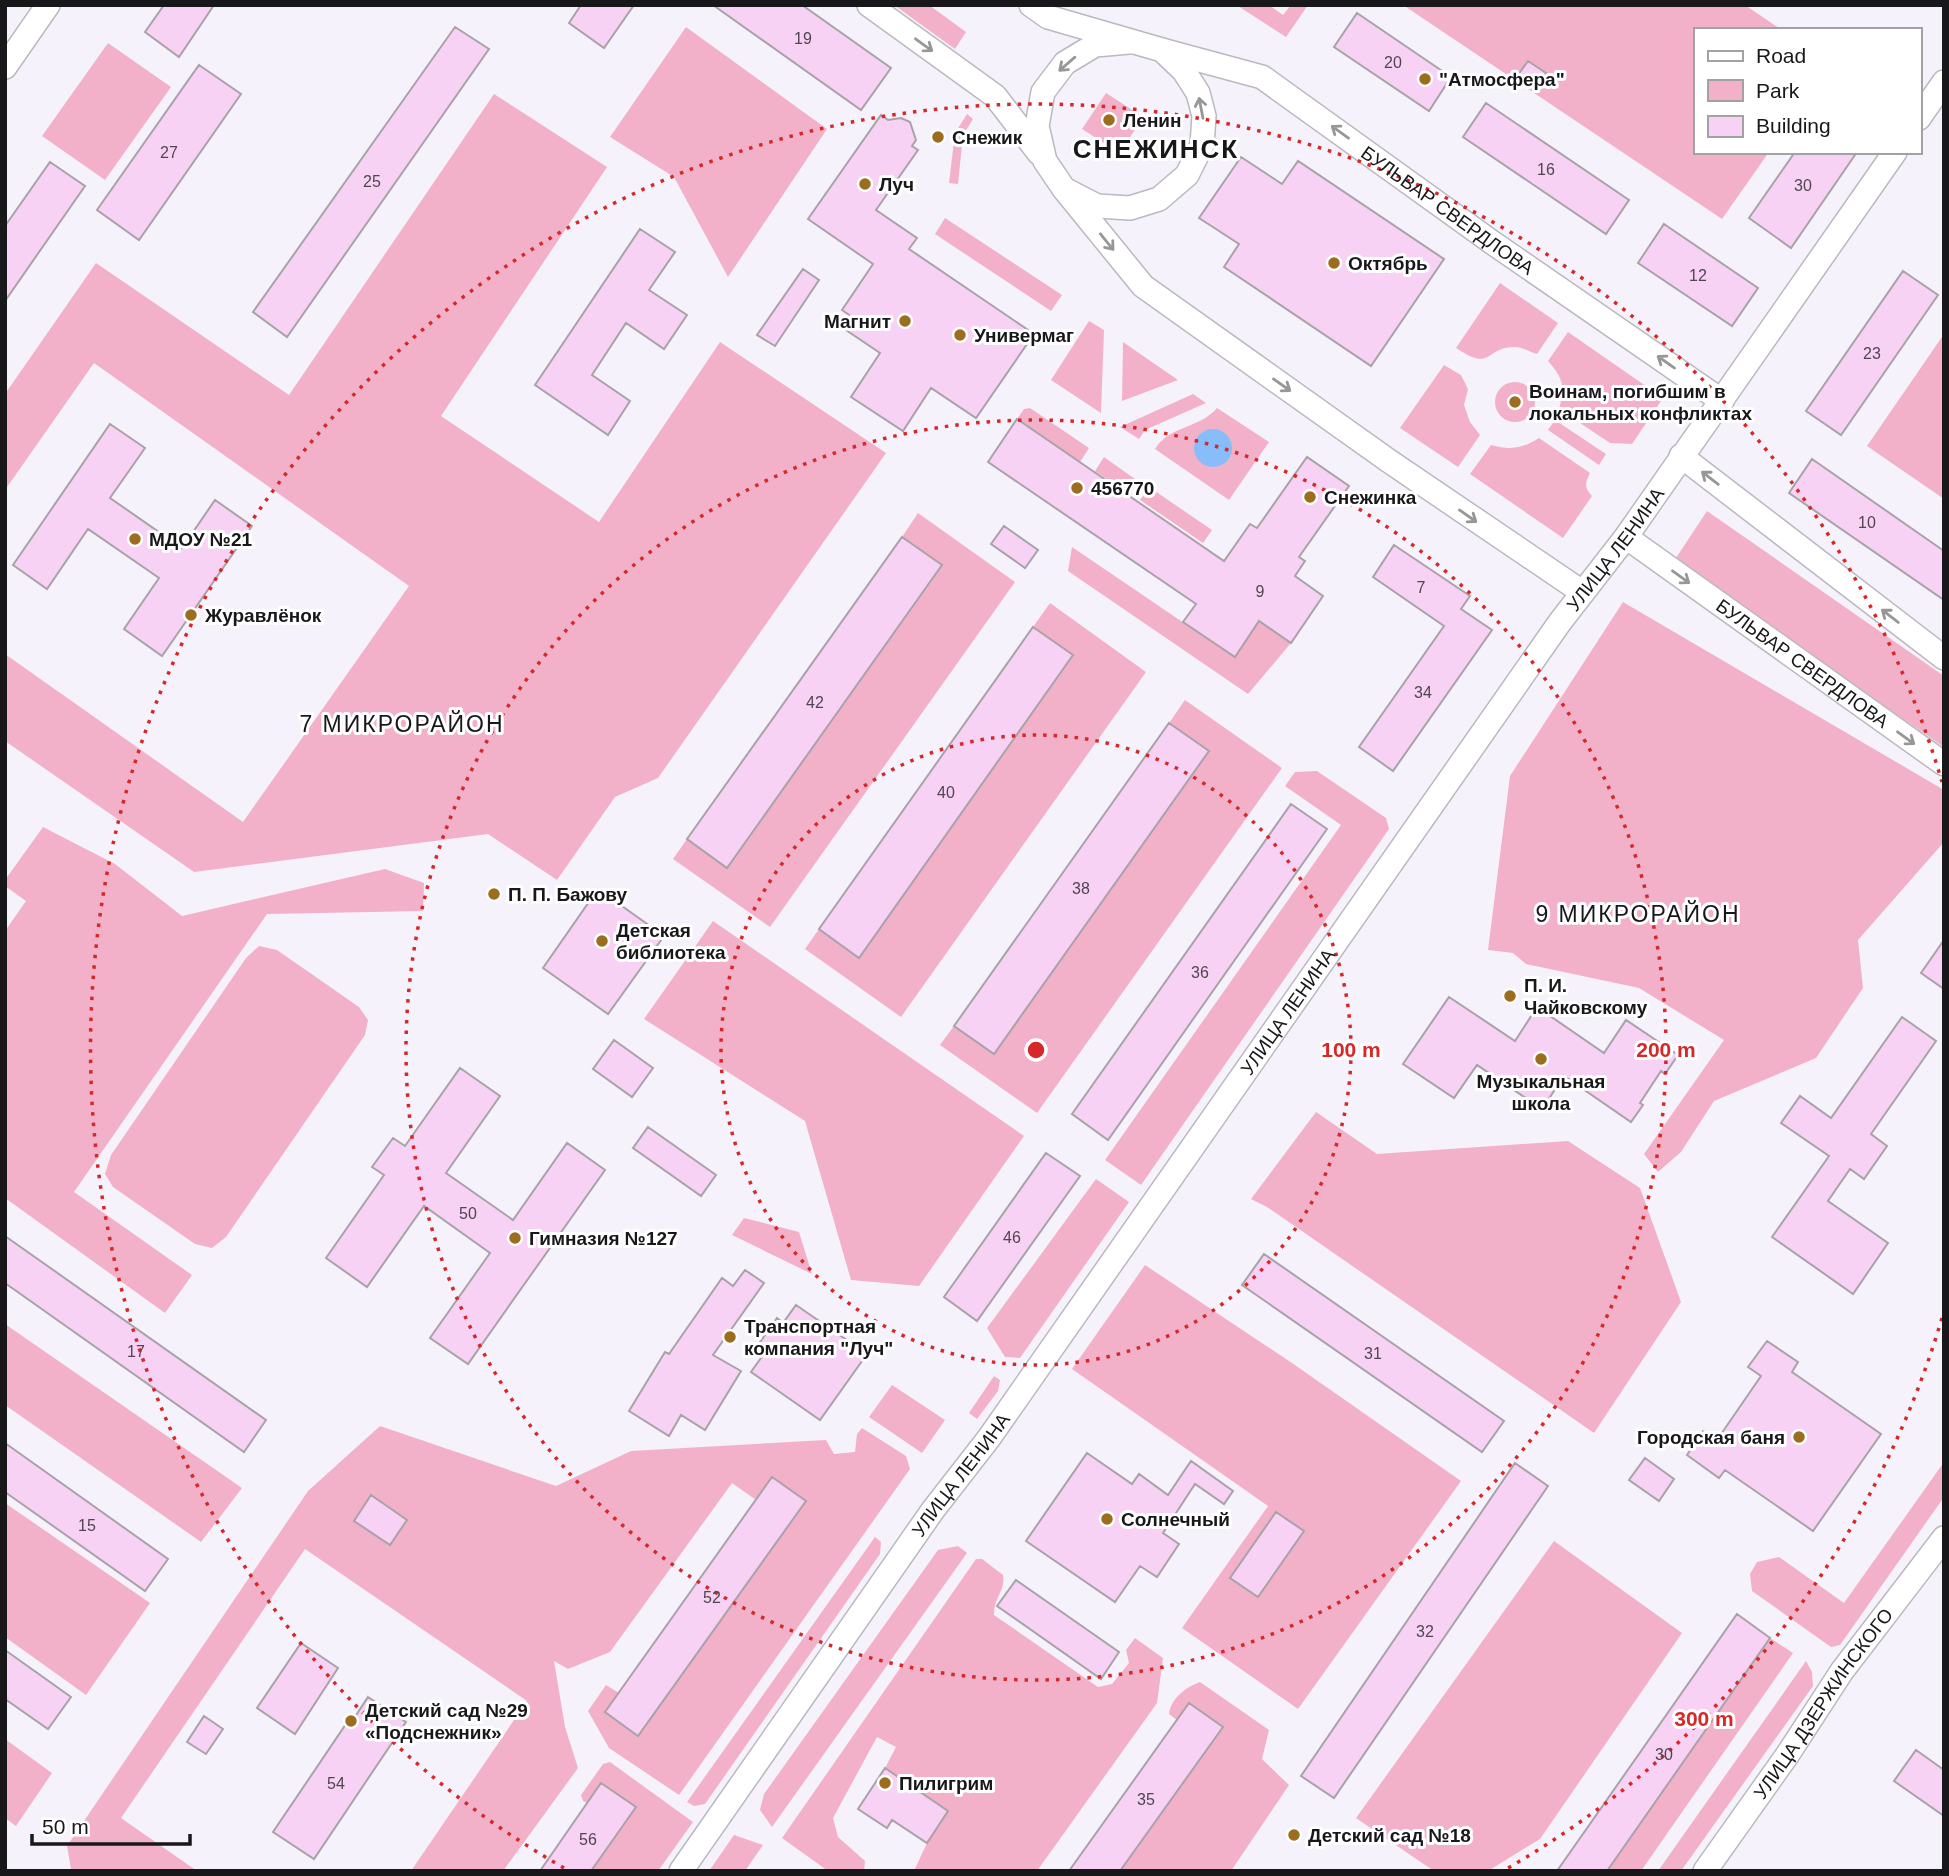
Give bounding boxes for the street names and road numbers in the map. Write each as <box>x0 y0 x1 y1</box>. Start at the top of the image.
street label: БУЛЬВАР СВЕРДЛОВА <box>1357 142 1538 279</box>
street label: УЛИЦА ЛЕНИНА <box>1563 483 1669 615</box>
street label: БУЛЬВАР СВЕРДЛОВА <box>1712 595 1893 732</box>
street label: УЛИЦА ЛЕНИНА <box>1237 945 1339 1079</box>
street label: УЛИЦА ЛЕНИНА <box>908 1409 1014 1541</box>
street label: УЛИЦА ДЗЕРЖИНСКОГО <box>1750 1604 1897 1803</box>

